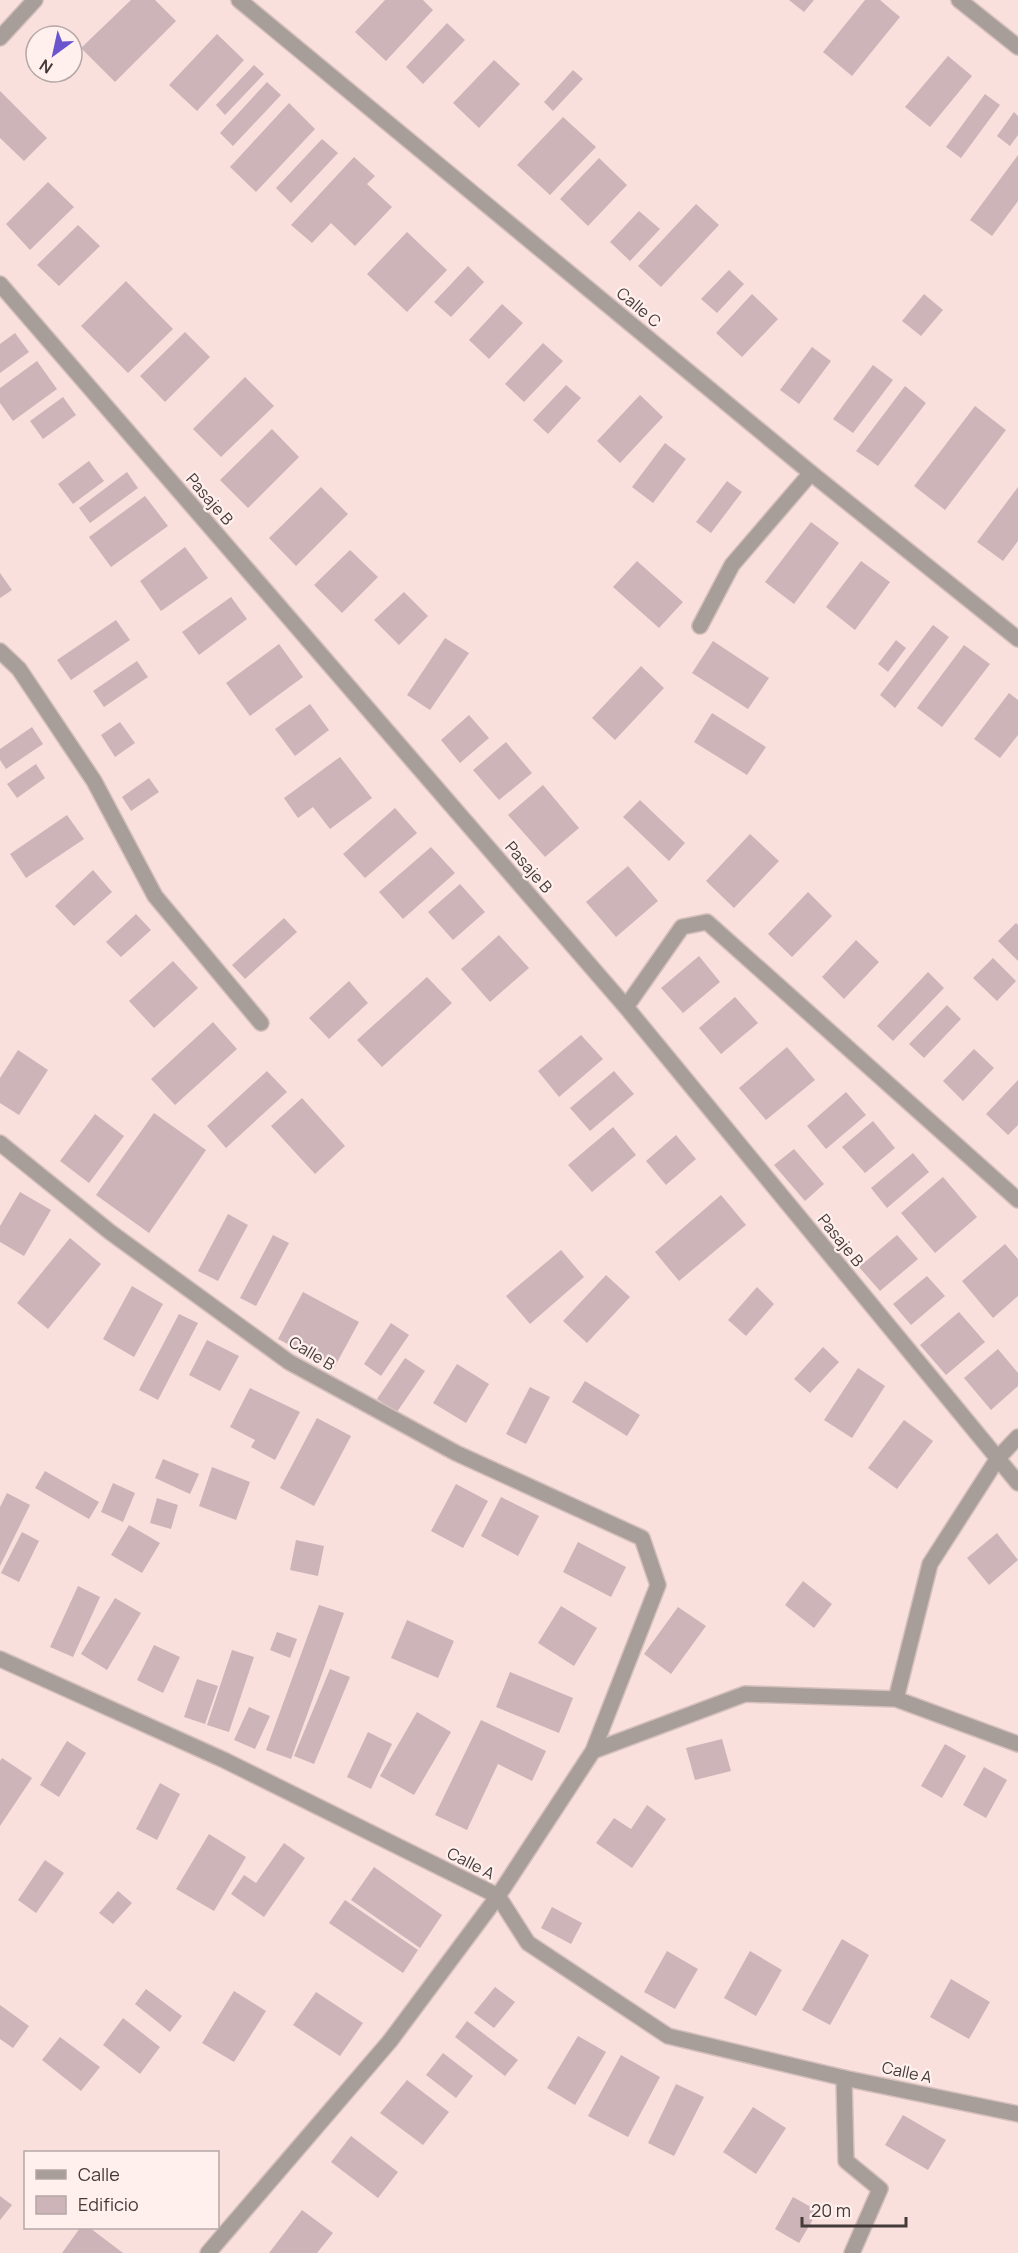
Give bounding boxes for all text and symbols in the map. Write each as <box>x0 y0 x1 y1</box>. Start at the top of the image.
north arrow <box>24 24 84 84</box>
text: N <box>35 54 57 79</box>
street label: Calle C <box>612 282 666 332</box>
street label: Pasaje B <box>181 468 239 530</box>
street label: Pasaje B <box>500 836 558 898</box>
street label: Pasaje B <box>813 1209 869 1271</box>
street label: Calle B <box>285 1331 339 1375</box>
street label: Calle A <box>444 1842 498 1884</box>
street label: Calle A <box>880 2056 934 2088</box>
legend <box>24 2151 219 2229</box>
text: Calle <box>78 2162 120 2186</box>
scale bar <box>802 2190 906 2228</box>
text: Edificio <box>78 2192 139 2216</box>
text: 20 m <box>811 2198 851 2222</box>

